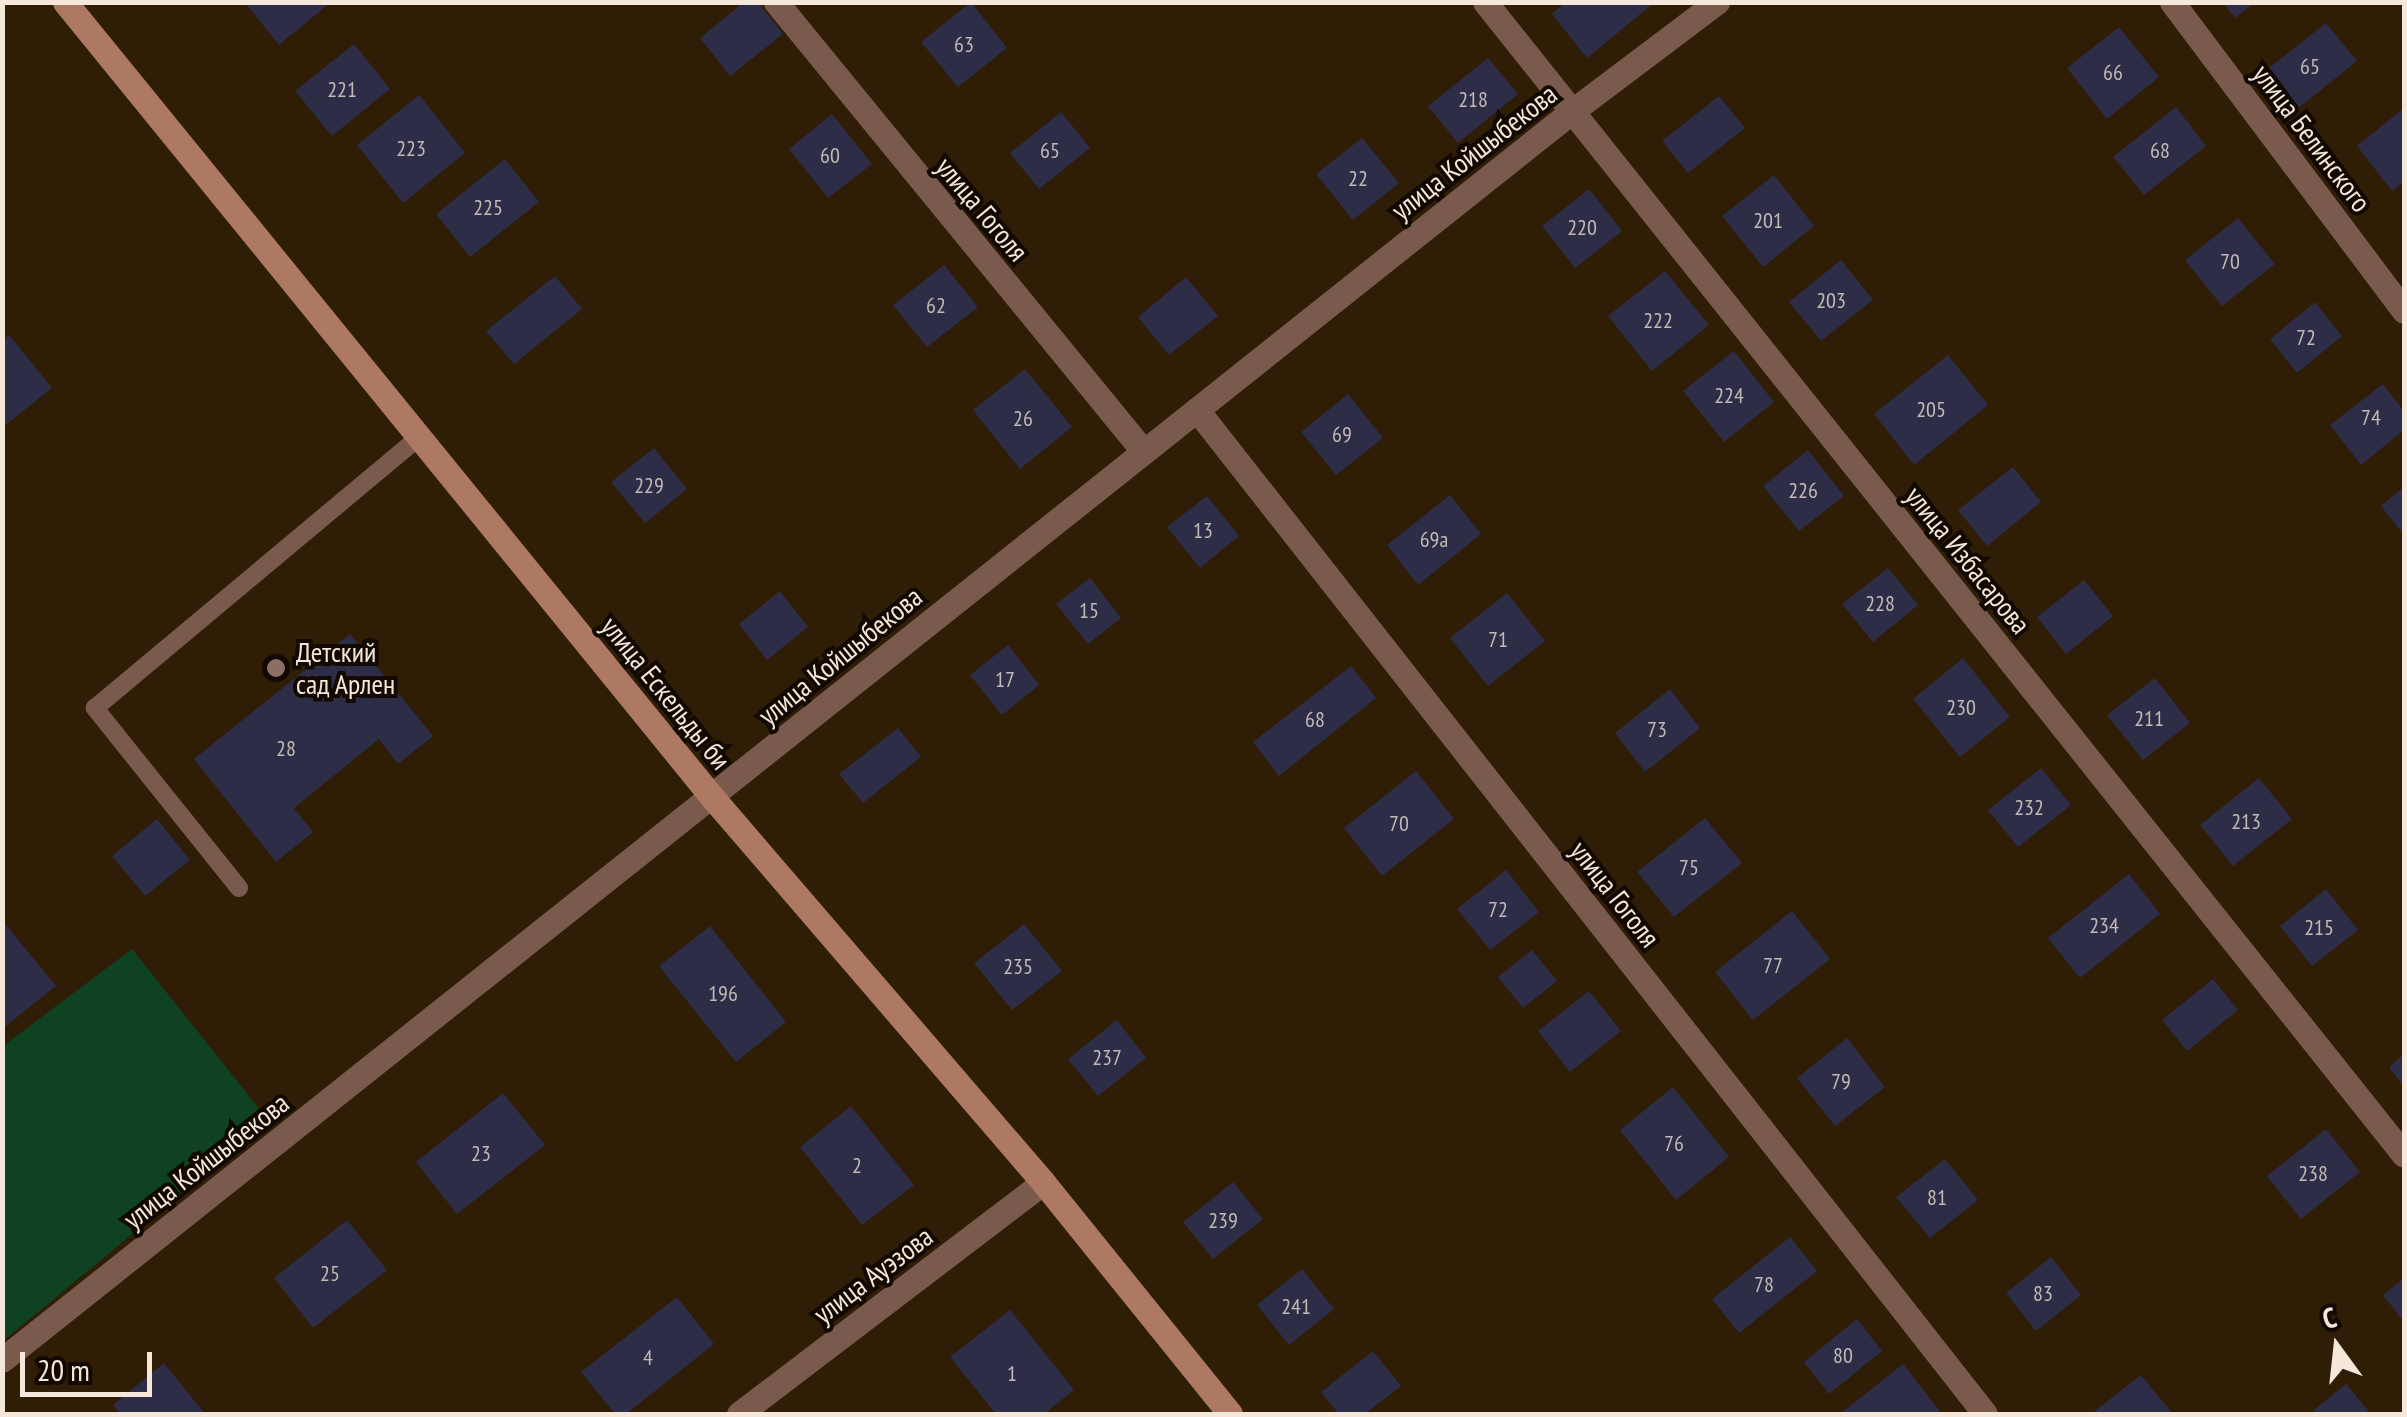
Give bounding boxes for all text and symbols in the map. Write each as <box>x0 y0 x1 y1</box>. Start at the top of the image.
house number: 63 <box>954 32 974 58</box>
house number: 65 <box>2300 54 2320 80</box>
street label: улица Белинского <box>2246 58 2378 218</box>
house number: 66 <box>2103 60 2123 86</box>
house number: 221 <box>327 77 357 103</box>
street label: улица Койшыбекова <box>1385 77 1563 227</box>
house number: 218 <box>1458 87 1488 113</box>
house number: 223 <box>396 136 426 162</box>
house number: 65 <box>1040 138 1060 164</box>
house number: 68 <box>2150 138 2170 164</box>
house number: 60 <box>820 143 840 169</box>
street label: улица Гоголя <box>929 150 1035 268</box>
house number: 22 <box>1348 166 1368 192</box>
house number: 225 <box>473 195 503 221</box>
house number: 201 <box>1753 208 1783 234</box>
house number: 220 <box>1567 215 1597 241</box>
house number: 70 <box>2220 249 2240 275</box>
house number: 203 <box>1816 288 1846 314</box>
house number: 62 <box>926 293 946 319</box>
house number: 222 <box>1643 308 1673 334</box>
house number: 72 <box>2296 325 2316 351</box>
house number: 224 <box>1714 383 1744 409</box>
house number: 205 <box>1916 397 1946 423</box>
house number: 74 <box>2361 405 2381 431</box>
house number: 26 <box>1013 406 1033 432</box>
house number: 69 <box>1332 422 1352 448</box>
house number: 229 <box>634 473 664 499</box>
house number: 226 <box>1788 478 1818 504</box>
street label: улица Избасарова <box>1898 480 2038 640</box>
house number: 13 <box>1193 518 1213 544</box>
house number: 69а <box>1420 527 1448 553</box>
street label: улица Койшыбекова <box>751 580 929 732</box>
house number: 228 <box>1865 591 1895 617</box>
house number: 15 <box>1079 598 1099 624</box>
street label: улица Ескельды би <box>594 610 738 776</box>
house number: 71 <box>1488 627 1508 653</box>
place label: Детский сад Арлен <box>296 635 396 701</box>
marker: Детский сад Арлен <box>265 657 287 679</box>
house number: 17 <box>995 667 1015 693</box>
house number: 230 <box>1946 695 1976 721</box>
house number: 211 <box>2134 706 2164 732</box>
house number: 68 <box>1305 707 1325 733</box>
house number: 73 <box>1647 717 1667 743</box>
house number: 28 <box>276 736 296 762</box>
house number: 232 <box>2014 795 2044 821</box>
house number: 213 <box>2231 809 2261 835</box>
house number: 70 <box>1389 811 1409 837</box>
street label: улица Гоголя <box>1563 834 1667 954</box>
house number: 75 <box>1679 855 1699 881</box>
house number: 72 <box>1488 897 1508 923</box>
house number: 234 <box>2089 913 2119 939</box>
house number: 215 <box>2304 915 2334 941</box>
house number: 77 <box>1763 953 1783 979</box>
house number: 235 <box>1003 954 1033 980</box>
house number: 196 <box>708 981 738 1007</box>
house number: 237 <box>1092 1045 1122 1071</box>
house number: 79 <box>1831 1069 1851 1095</box>
street label: улица Койшыбекова <box>117 1086 295 1236</box>
house number: 76 <box>1664 1131 1684 1157</box>
house number: 23 <box>471 1141 491 1167</box>
house number: 2 <box>852 1153 862 1179</box>
house number: 238 <box>2298 1161 2328 1187</box>
house number: 81 <box>1927 1185 1947 1211</box>
house number: 239 <box>1208 1208 1238 1234</box>
street label: улица Ауэзова <box>807 1219 939 1331</box>
house number: 25 <box>320 1261 340 1287</box>
house number: 78 <box>1754 1272 1774 1298</box>
house number: 83 <box>2033 1281 2053 1307</box>
house number: 241 <box>1281 1294 1311 1320</box>
north arrow <box>2287 1297 2387 1397</box>
text: С <box>2318 1298 2340 1337</box>
scale bar <box>25 1332 158 1394</box>
house number: 80 <box>1833 1343 1853 1369</box>
house number: 4 <box>643 1345 653 1371</box>
text: 20 m <box>37 1350 90 1389</box>
house number: 1 <box>1007 1361 1017 1387</box>

